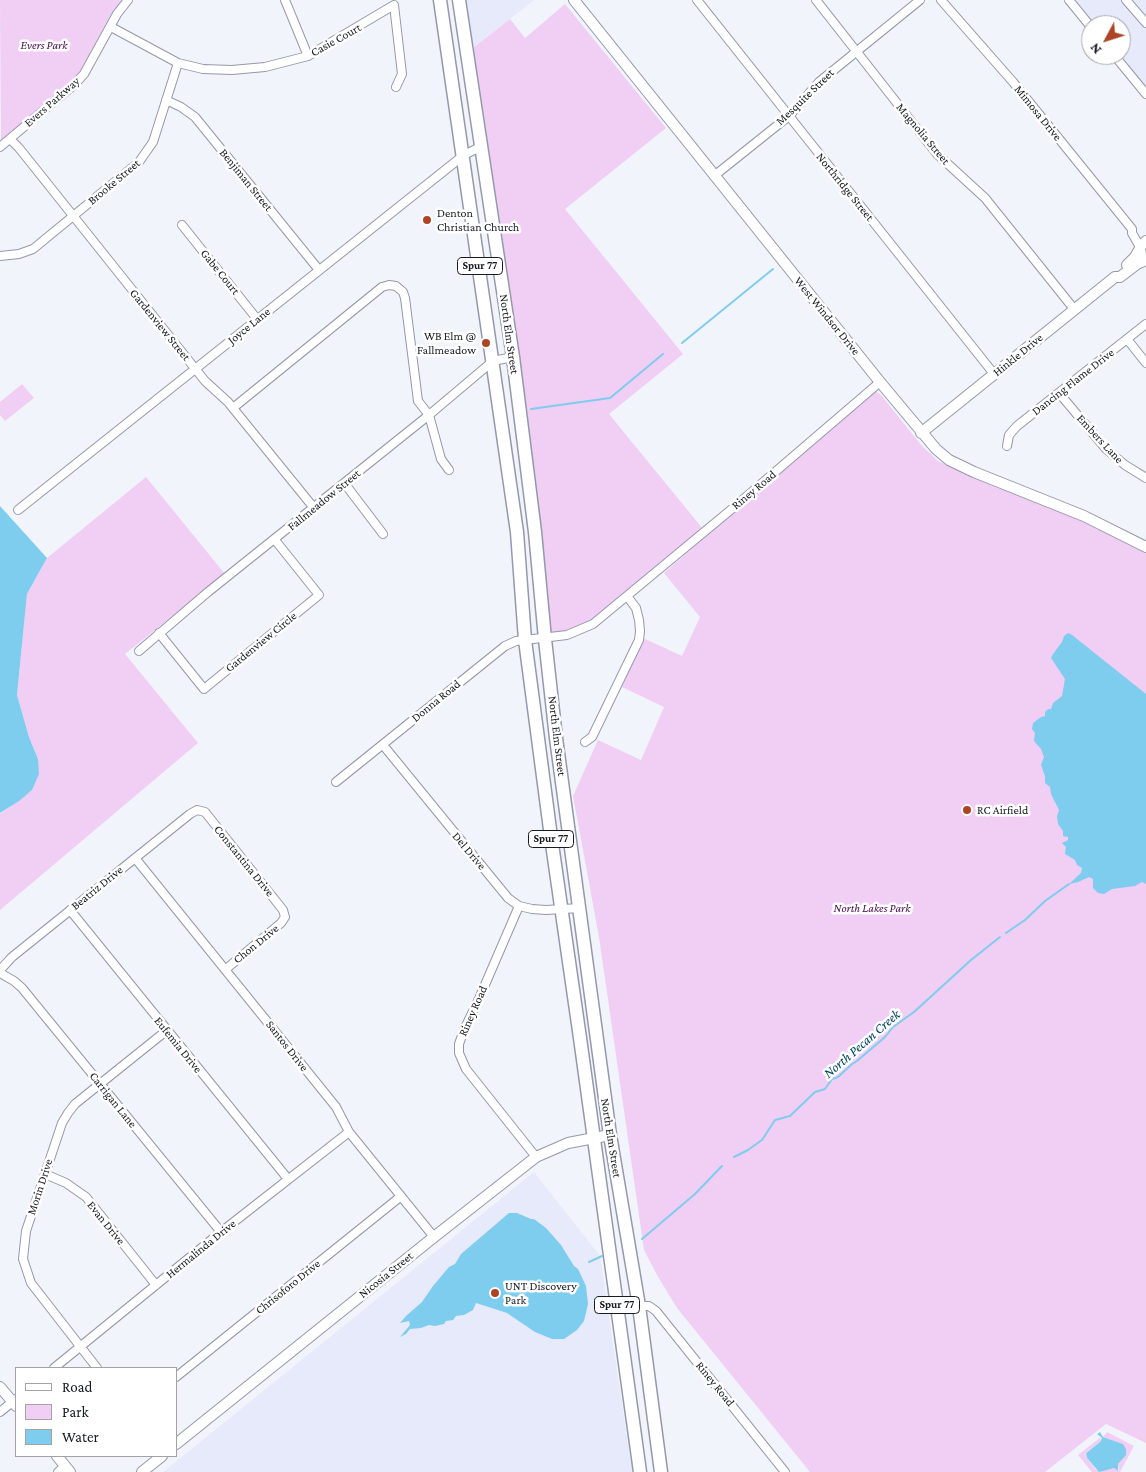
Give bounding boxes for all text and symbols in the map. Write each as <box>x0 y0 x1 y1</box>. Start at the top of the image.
north arrow <box>1081 15 1131 65</box>
street label: Casie Court <box>308 20 364 60</box>
park label: Evers Park <box>21 38 67 52</box>
text: N <box>1086 40 1104 58</box>
street label: Mesquite Street <box>773 66 837 128</box>
street label: Evers Parkway <box>21 74 83 130</box>
street label: Mimosa Drive <box>1011 82 1065 144</box>
street label: Magnolia Street <box>893 100 953 168</box>
street label: Benjiman Street <box>216 146 276 214</box>
street label: Northridge Street <box>813 150 877 224</box>
street label: Brooke Street <box>85 156 143 208</box>
place label: Denton Christian Church <box>437 206 519 234</box>
marker: Denton Christian Church <box>421 214 433 226</box>
street label: Gabe Court <box>197 246 243 298</box>
road number: Spur 77 <box>458 258 502 274</box>
street label: West Windsor Drive <box>791 274 863 358</box>
street label: Gardenview Street <box>127 286 193 364</box>
street label: North Elm Street <box>496 293 522 375</box>
street label: Joyce Lane <box>225 304 273 348</box>
place label: WB Elm @ Fallmeadow <box>417 329 476 357</box>
street label: Hinkle Drive <box>990 331 1046 379</box>
marker: WB Elm @ Fallmeadow <box>480 337 492 349</box>
street label: Dancing Flame Drive <box>1029 345 1117 419</box>
street label: Embers Lane <box>1074 411 1126 467</box>
street label: Fallmeadow Street <box>285 466 363 534</box>
street label: Riney Road <box>729 467 779 513</box>
street label: Gardenview Circle <box>222 609 300 675</box>
street label: Donna Road <box>409 677 463 725</box>
street label: North Elm Street <box>545 695 569 777</box>
place label: RC Airfield <box>977 803 1028 817</box>
marker: RC Airfield <box>961 804 973 816</box>
street label: Constantina Drive <box>211 822 277 900</box>
street label: Del Drive <box>449 829 489 873</box>
road number: Spur 77 <box>528 831 574 848</box>
street label: Beatriz Drive <box>68 863 126 913</box>
park label: North Lakes Park <box>834 901 910 915</box>
street label: Chon Drive <box>230 921 282 967</box>
street label: Riney Road <box>456 984 490 1038</box>
water label: North Pecan Creek <box>820 1006 904 1082</box>
street label: Eufemia Drive <box>151 1014 205 1076</box>
street label: Santos Drive <box>263 1018 311 1074</box>
street label: Carrigan Lane <box>86 1069 140 1131</box>
street label: North Elm Street <box>598 1097 624 1179</box>
street label: Morin Drive <box>24 1157 56 1217</box>
street label: Evan Drive <box>84 1198 128 1248</box>
street label: Hermalinda Drive <box>163 1216 239 1282</box>
street label: Nicosia Street <box>356 1249 416 1301</box>
street label: Chrisoforo Drive <box>253 1256 323 1318</box>
place label: UNT Discovery Park <box>505 1279 577 1307</box>
marker: UNT Discovery Park <box>489 1287 501 1299</box>
road number: Spur 77 <box>594 1296 640 1314</box>
street label: Riney Road <box>693 1359 737 1409</box>
legend <box>15 1367 178 1457</box>
text: Road <box>62 1379 92 1395</box>
text: Park <box>62 1404 89 1420</box>
text: Water <box>62 1429 99 1445</box>

